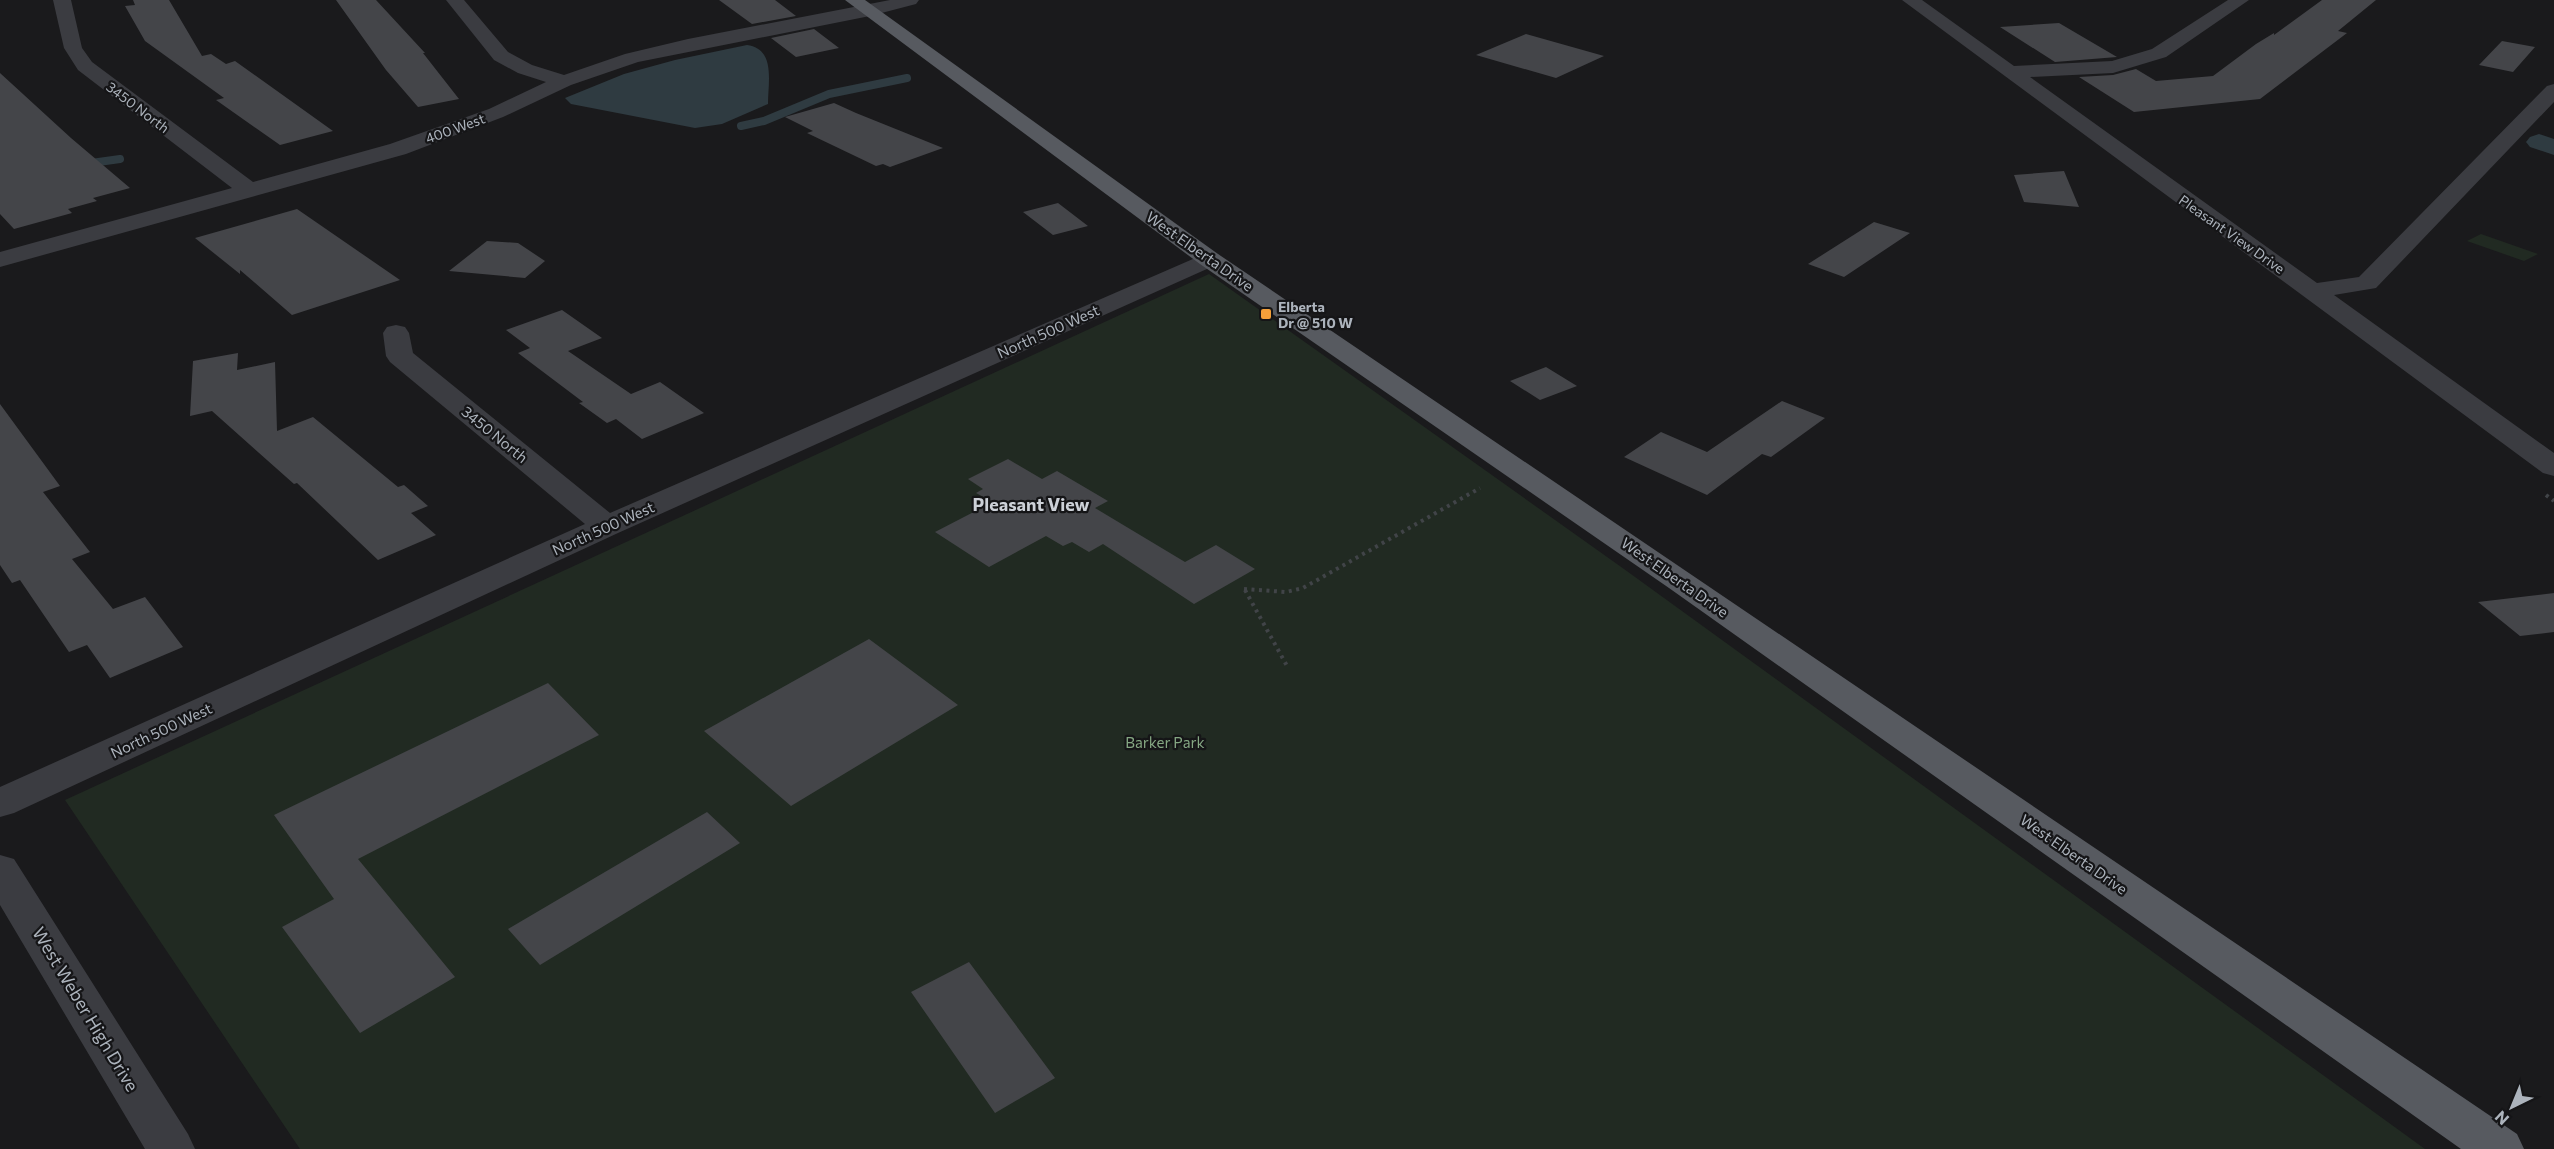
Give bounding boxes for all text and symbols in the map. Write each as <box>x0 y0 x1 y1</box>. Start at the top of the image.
street label: 3450 North <box>103 78 173 136</box>
street label: 400 West <box>423 109 487 147</box>
street label: Pleasant View Drive <box>2176 191 2288 277</box>
street label: West Elberta Drive <box>1143 207 1257 295</box>
place label: Elberta Dr @ 510 W <box>1278 298 1353 331</box>
street label: North 500 West <box>994 300 1102 362</box>
marker: Elberta Dr @ 510 W <box>1259 307 1273 321</box>
street label: 3450 North <box>458 402 532 466</box>
district label: Pleasant View <box>973 493 1089 515</box>
street label: North 500 West <box>549 497 657 559</box>
street label: West Elberta Drive <box>1618 533 1732 621</box>
street label: North 500 West <box>107 699 215 761</box>
park label: Barker Park <box>1125 733 1205 751</box>
street label: West Elberta Drive <box>2017 810 2131 898</box>
street label: West Weber High Drive <box>28 923 144 1095</box>
north arrow <box>2482 1077 2542 1137</box>
text: N <box>2491 1107 2512 1129</box>

